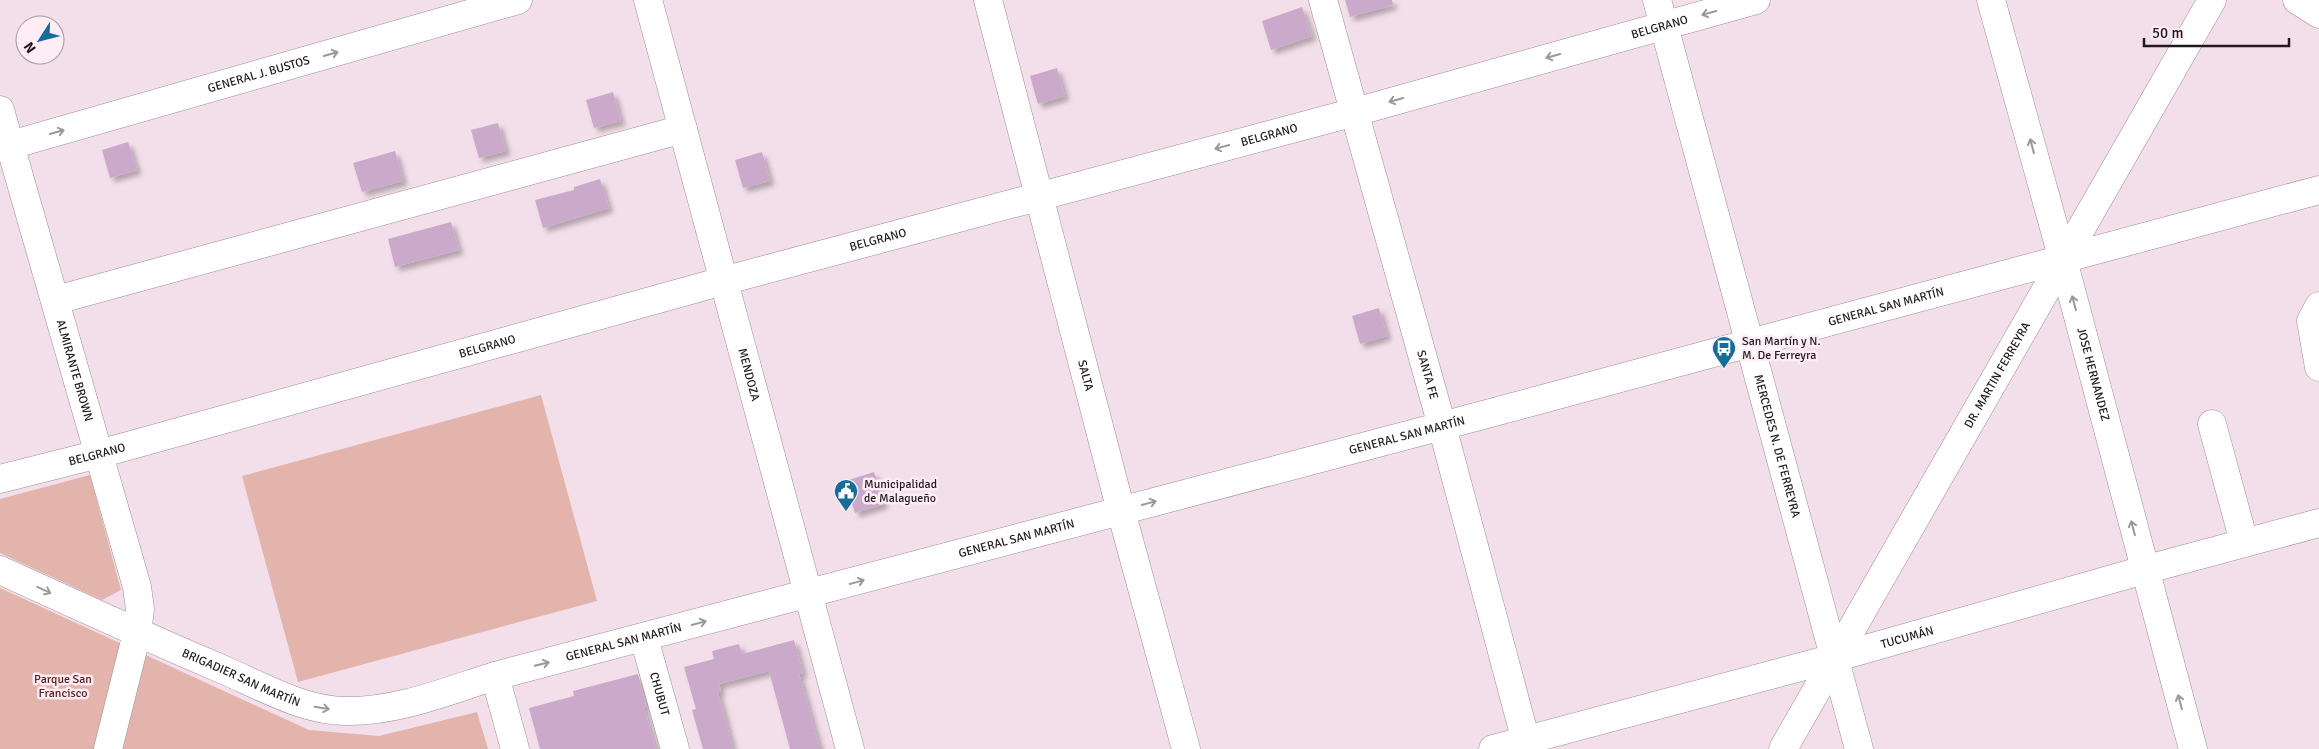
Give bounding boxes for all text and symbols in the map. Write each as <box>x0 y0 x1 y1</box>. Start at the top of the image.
one-way arrow <box>1702 9 1718 18</box>
street label: BELGRANO <box>1629 12 1690 42</box>
north arrow <box>15 15 65 65</box>
scale bar <box>2144 15 2289 47</box>
text: 50 m <box>2152 24 2183 42</box>
text: N <box>20 38 40 56</box>
one-way arrow <box>322 48 338 58</box>
street label: GENERAL J. BUSTOS <box>206 52 312 96</box>
one-way arrow <box>1545 52 1561 62</box>
one-way arrow <box>1389 96 1405 106</box>
street label: BELGRANO <box>1239 120 1299 150</box>
one-way arrow <box>48 127 64 137</box>
one-way arrow <box>2026 139 2036 155</box>
one-way arrow <box>1215 143 1231 152</box>
street label: BELGRANO <box>848 225 908 254</box>
street label: GENERAL SAN MARTÍN <box>1826 284 1946 329</box>
one-way arrow <box>2069 296 2079 312</box>
street label: ALMIRANTE BROWN <box>53 318 97 423</box>
street label: DR. MARTIN FERREYRA <box>1961 319 2034 431</box>
street label: JOSE HERNANDEZ <box>2074 326 2113 423</box>
street label: BELGRANO <box>457 331 517 361</box>
place label: San Martín y N. M. De Ferreyra <box>1742 334 1821 363</box>
bus stop icon: San Martín y N. M. De Ferreyra <box>1711 335 1737 369</box>
street label: MENDOZA <box>735 347 763 403</box>
street label: SANTA FE <box>1414 348 1442 401</box>
street label: SALTA <box>1075 358 1097 393</box>
street label: MERCEDES N. DE FERREYRA <box>1751 373 1804 520</box>
street label: GENERAL SAN MARTÍN <box>1347 413 1467 458</box>
street label: BELGRANO <box>67 440 127 469</box>
place label: Municipalidad de Malagueño <box>864 477 937 506</box>
public building icon: Municipalidad de Malagueño <box>833 478 859 512</box>
one-way arrow <box>1140 498 1156 508</box>
street label: GENERAL SAN MARTÍN <box>957 516 1076 561</box>
one-way arrow <box>2128 521 2137 537</box>
one-way arrow <box>848 576 864 586</box>
one-way arrow <box>36 586 51 595</box>
one-way arrow <box>691 618 707 627</box>
street label: GENERAL SAN MARTÍN <box>564 620 683 664</box>
street label: TUCUMÁN <box>1879 623 1935 652</box>
street label: BRIGADIER SAN MARTÍN <box>180 645 302 710</box>
one-way arrow <box>534 659 550 668</box>
street label: CHUBUT <box>646 670 673 717</box>
park label: Parque San Francisco <box>34 672 92 701</box>
one-way arrow <box>2175 694 2184 710</box>
one-way arrow <box>314 703 330 713</box>

